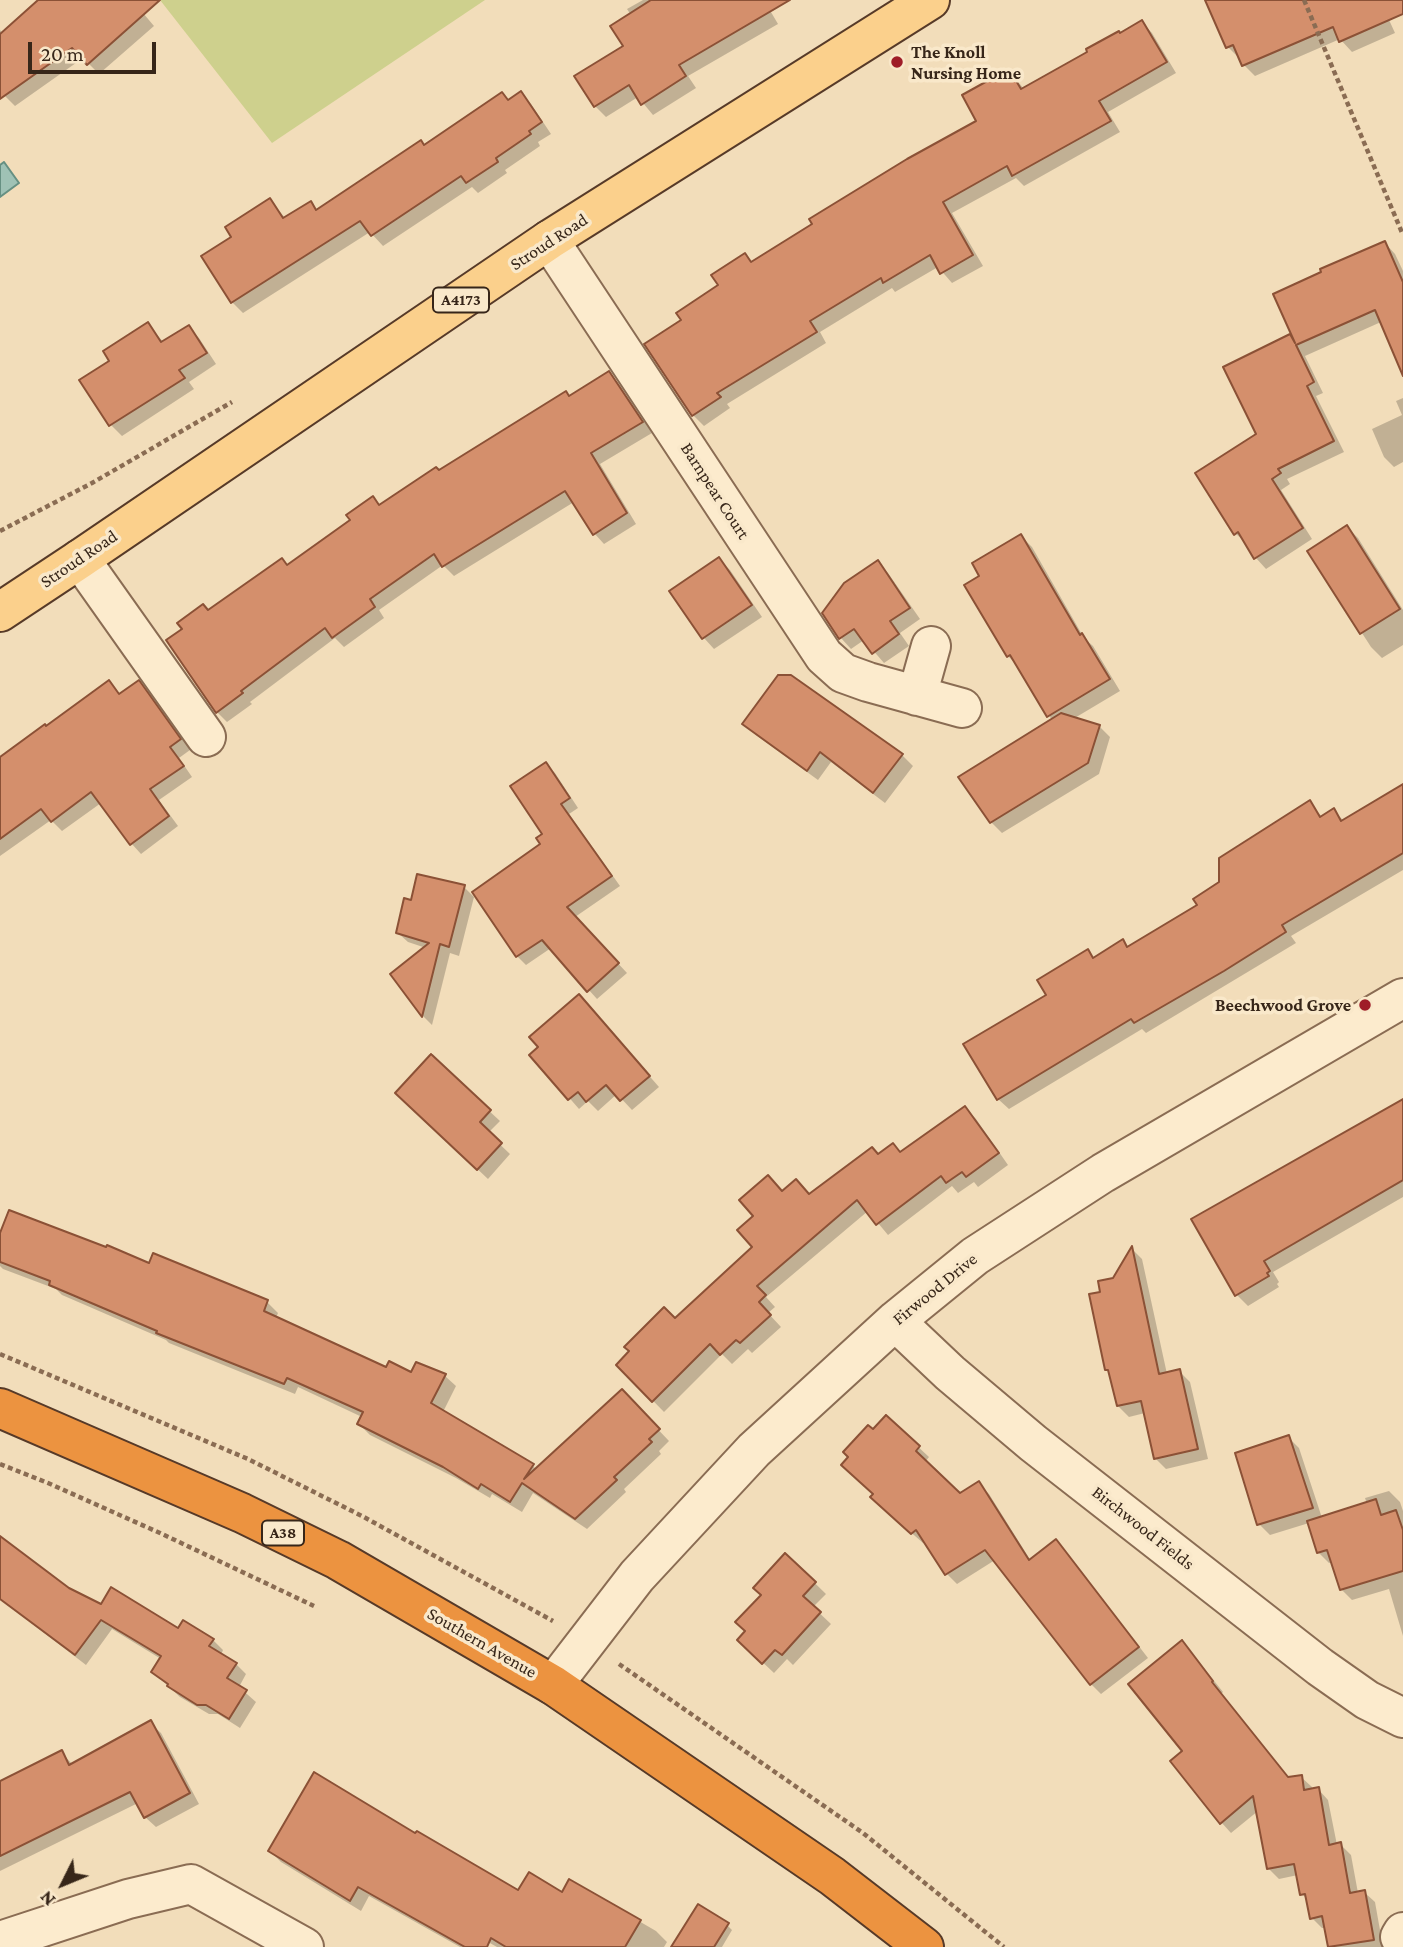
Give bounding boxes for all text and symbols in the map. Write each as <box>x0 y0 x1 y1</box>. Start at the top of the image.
scale bar <box>32 28 159 72</box>
place label: The Knoll Nursing Home <box>911 41 1021 84</box>
text: 20 m <box>41 42 84 66</box>
marker: The Knoll Nursing Home <box>889 54 905 70</box>
street label: Stroud Road <box>506 209 592 275</box>
road number: A4173 <box>433 288 489 312</box>
street label: Barnpear Court <box>676 439 754 543</box>
street label: Stroud Road <box>36 525 122 593</box>
place label: Beechwood Grove <box>1215 994 1351 1016</box>
marker: Beechwood Grove <box>1357 997 1373 1013</box>
street label: Firwood Drive <box>888 1248 982 1330</box>
street label: Birchwood Fields <box>1087 1481 1199 1575</box>
road number: A38 <box>262 1520 304 1546</box>
street label: Southern Avenue <box>423 1603 541 1683</box>
north arrow <box>28 1849 98 1919</box>
text: N <box>35 1887 59 1911</box>

